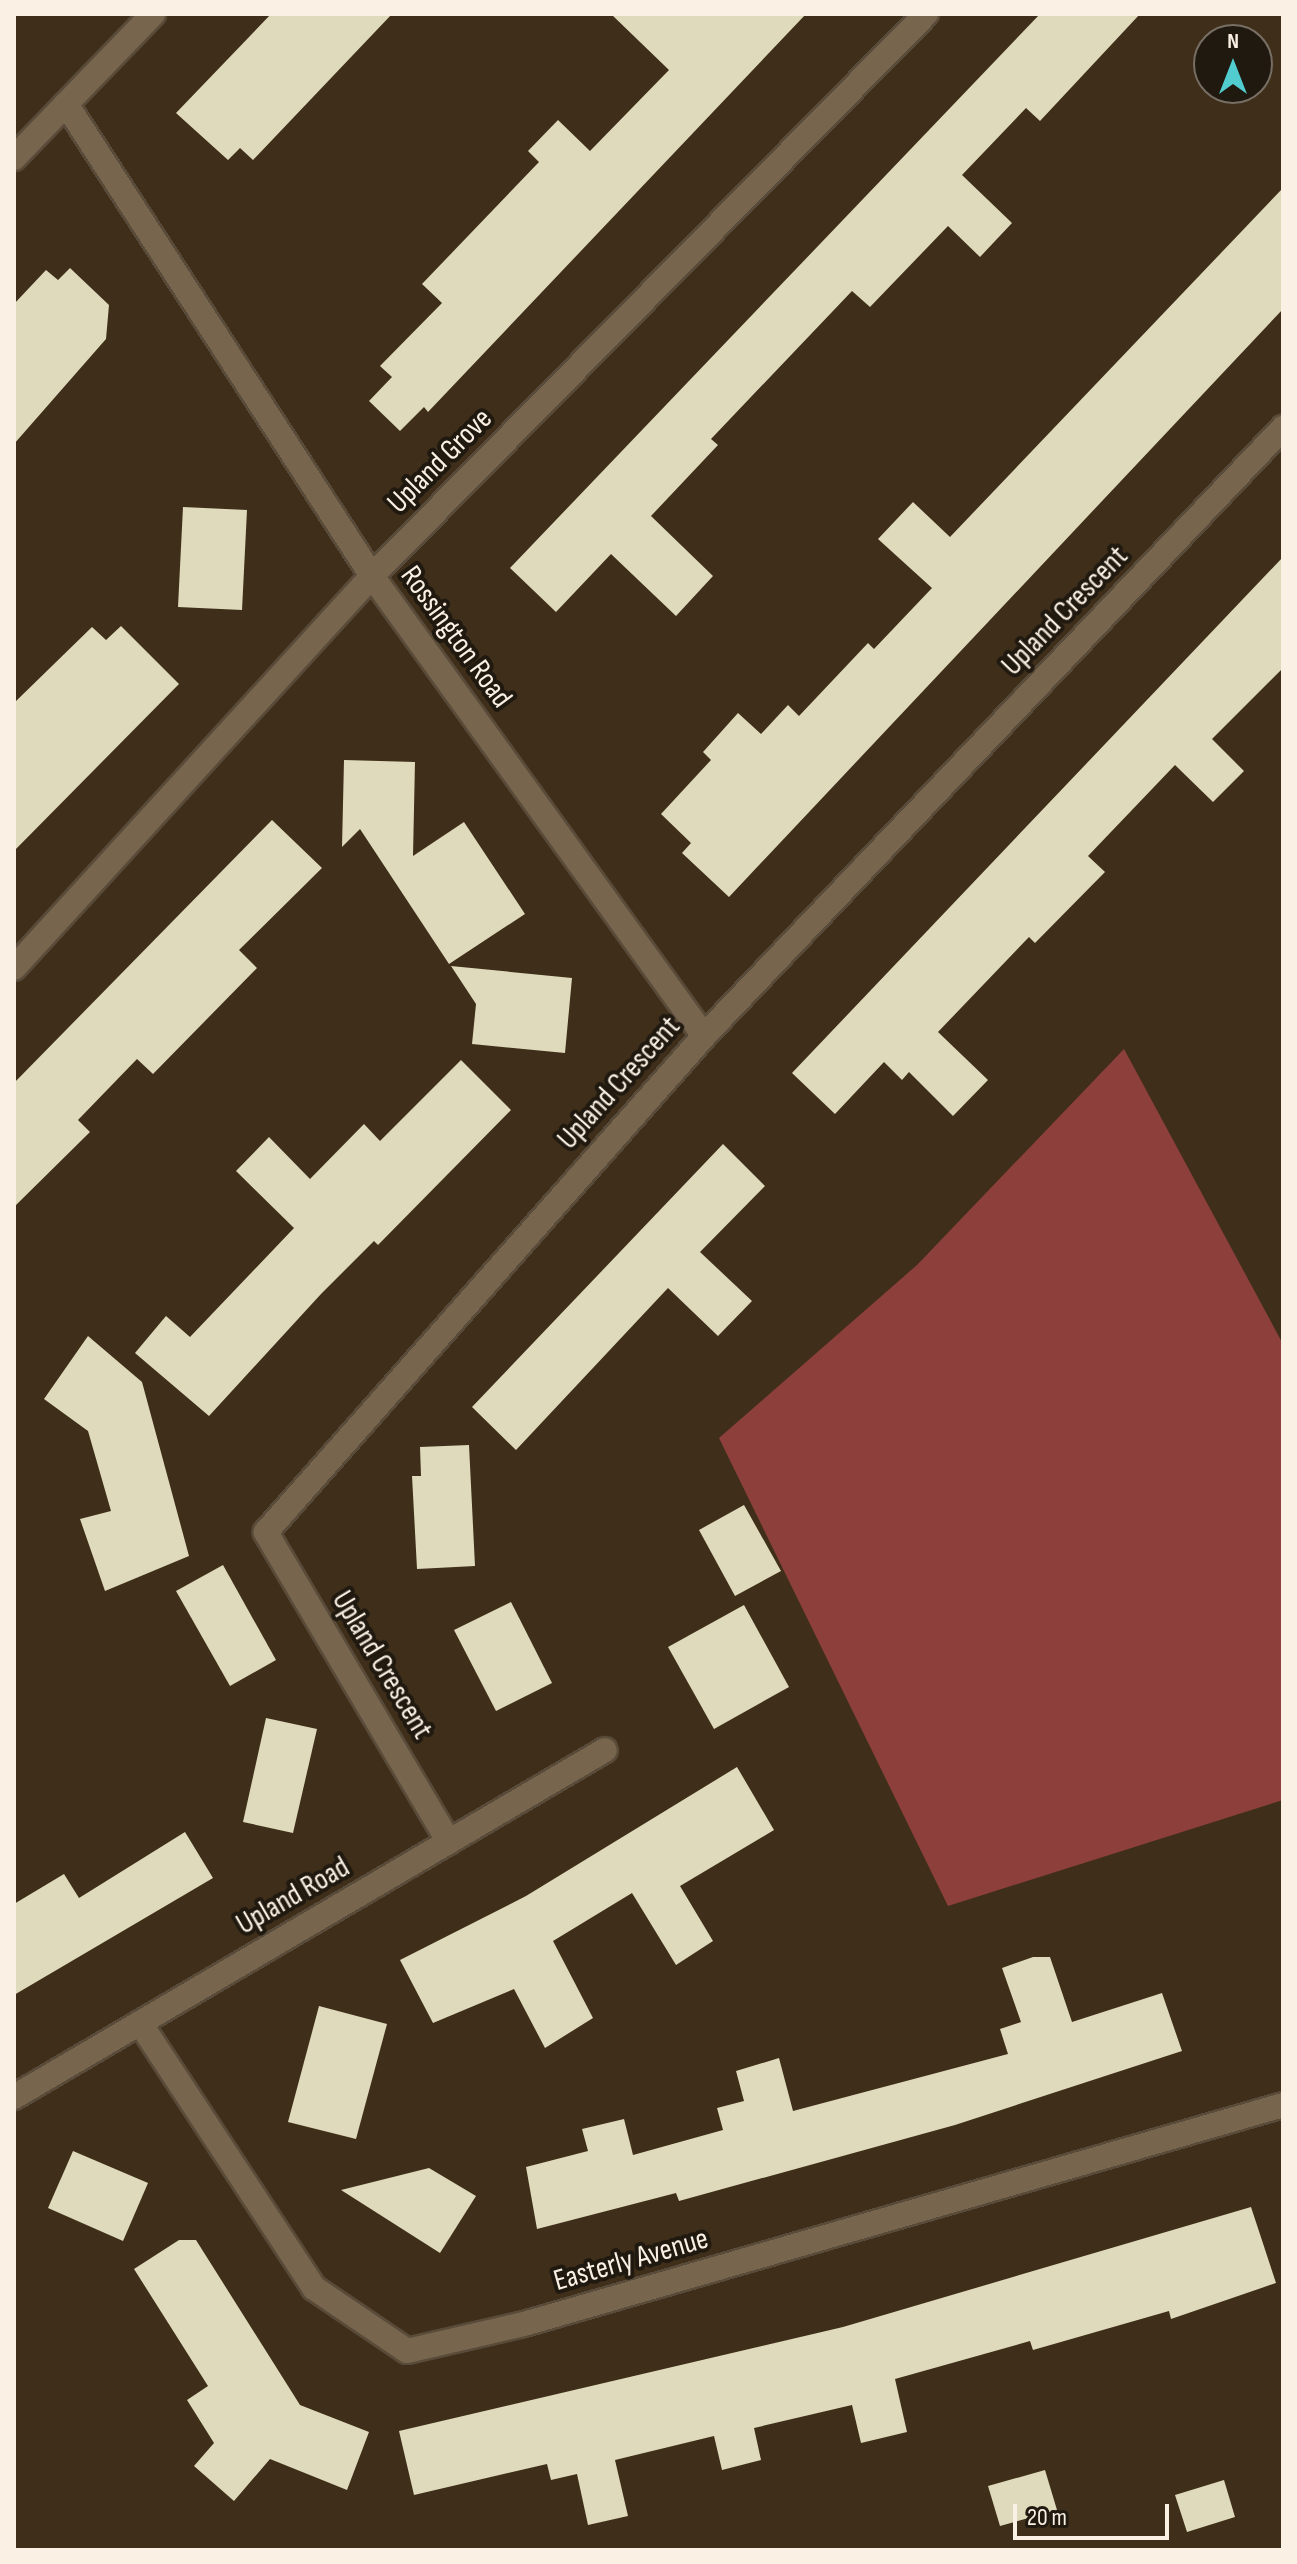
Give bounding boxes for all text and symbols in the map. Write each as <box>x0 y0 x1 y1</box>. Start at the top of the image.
north arrow <box>1193 24 1273 104</box>
text: N <box>1227 28 1239 55</box>
street label: Upland Grove <box>380 401 500 521</box>
street label: Upland Crescent <box>994 539 1136 683</box>
street label: Rossington Road <box>393 559 519 715</box>
street label: Upland Crescent <box>550 1009 688 1157</box>
street label: Upland Crescent <box>324 1585 440 1745</box>
street label: Upland Road <box>230 1849 356 1943</box>
street label: Easterly Avenue <box>550 2221 712 2299</box>
scale bar <box>1017 2488 1173 2538</box>
text: 20 m <box>1027 2503 1067 2532</box>

